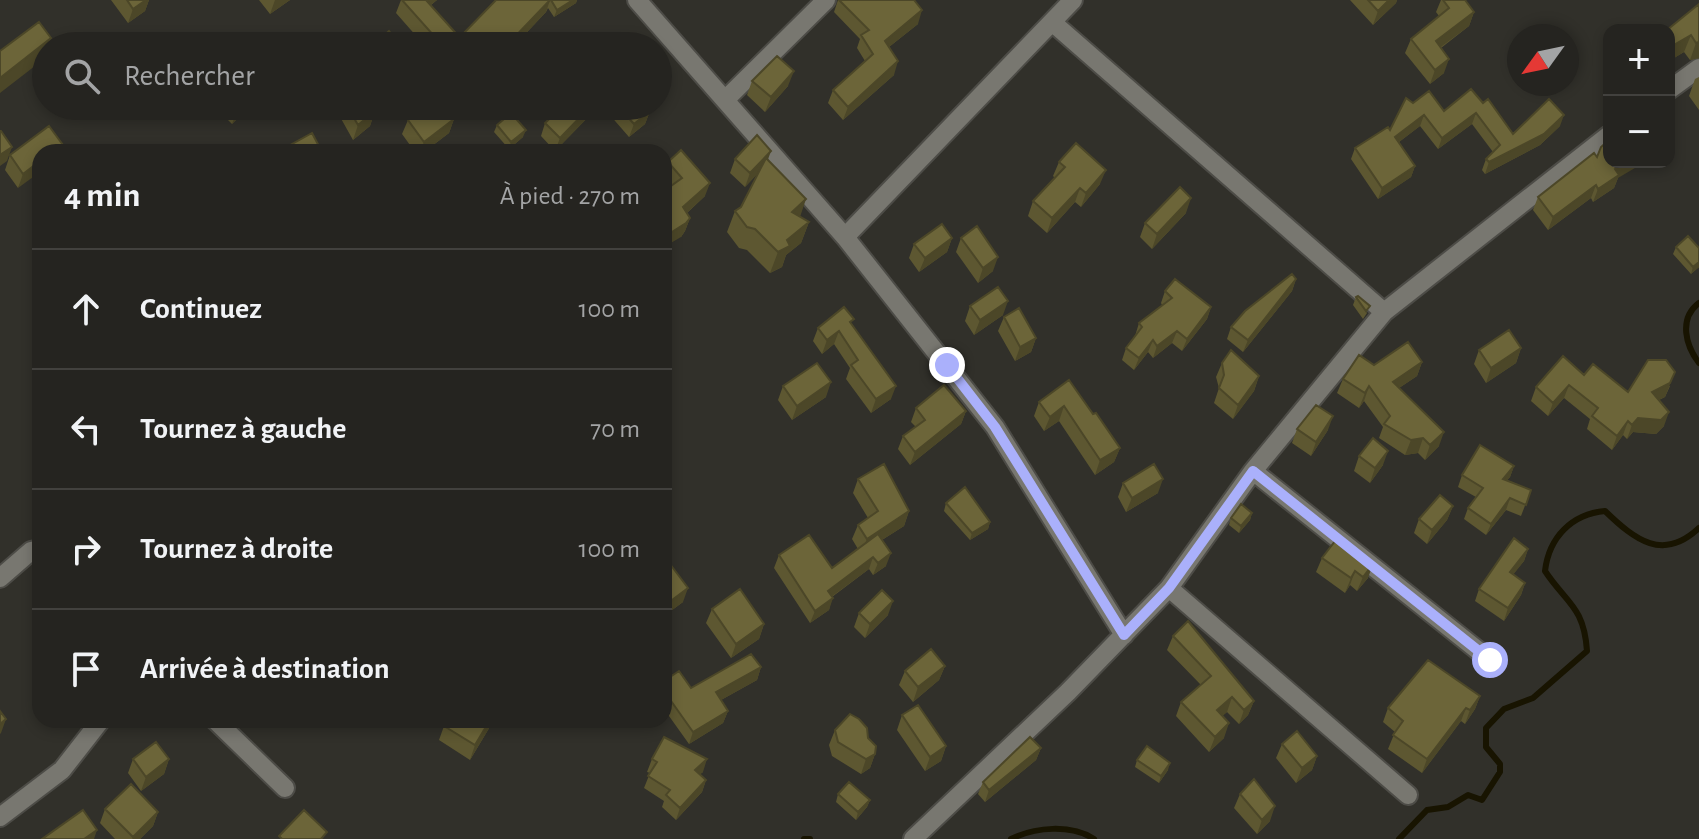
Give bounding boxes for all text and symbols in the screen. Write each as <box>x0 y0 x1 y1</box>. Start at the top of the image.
north arrow <box>1507 24 1579 96</box>
map controls <box>1603 24 1675 168</box>
button: + <box>1603 24 1675 96</box>
search box <box>32 32 672 120</box>
icon: search <box>60 54 104 98</box>
text: Rechercher <box>124 61 255 91</box>
button: − <box>1603 96 1675 168</box>
text: 4 min <box>64 179 141 213</box>
text: À pied · 270 m <box>500 183 640 209</box>
icon: ahead <box>64 287 108 331</box>
text: Continuez <box>140 294 262 324</box>
text: 100 m <box>579 296 640 322</box>
route end <box>929 347 965 383</box>
icon: left <box>64 407 108 451</box>
text: Tournez à gauche <box>140 414 347 444</box>
text: 70 m <box>590 416 640 442</box>
icon: right <box>64 527 108 571</box>
text: Tournez à droite <box>140 534 333 564</box>
text: 100 m <box>579 536 640 562</box>
route start <box>1472 642 1508 678</box>
icon: arrive <box>64 647 108 691</box>
text: Arrivée à destination <box>140 654 390 684</box>

